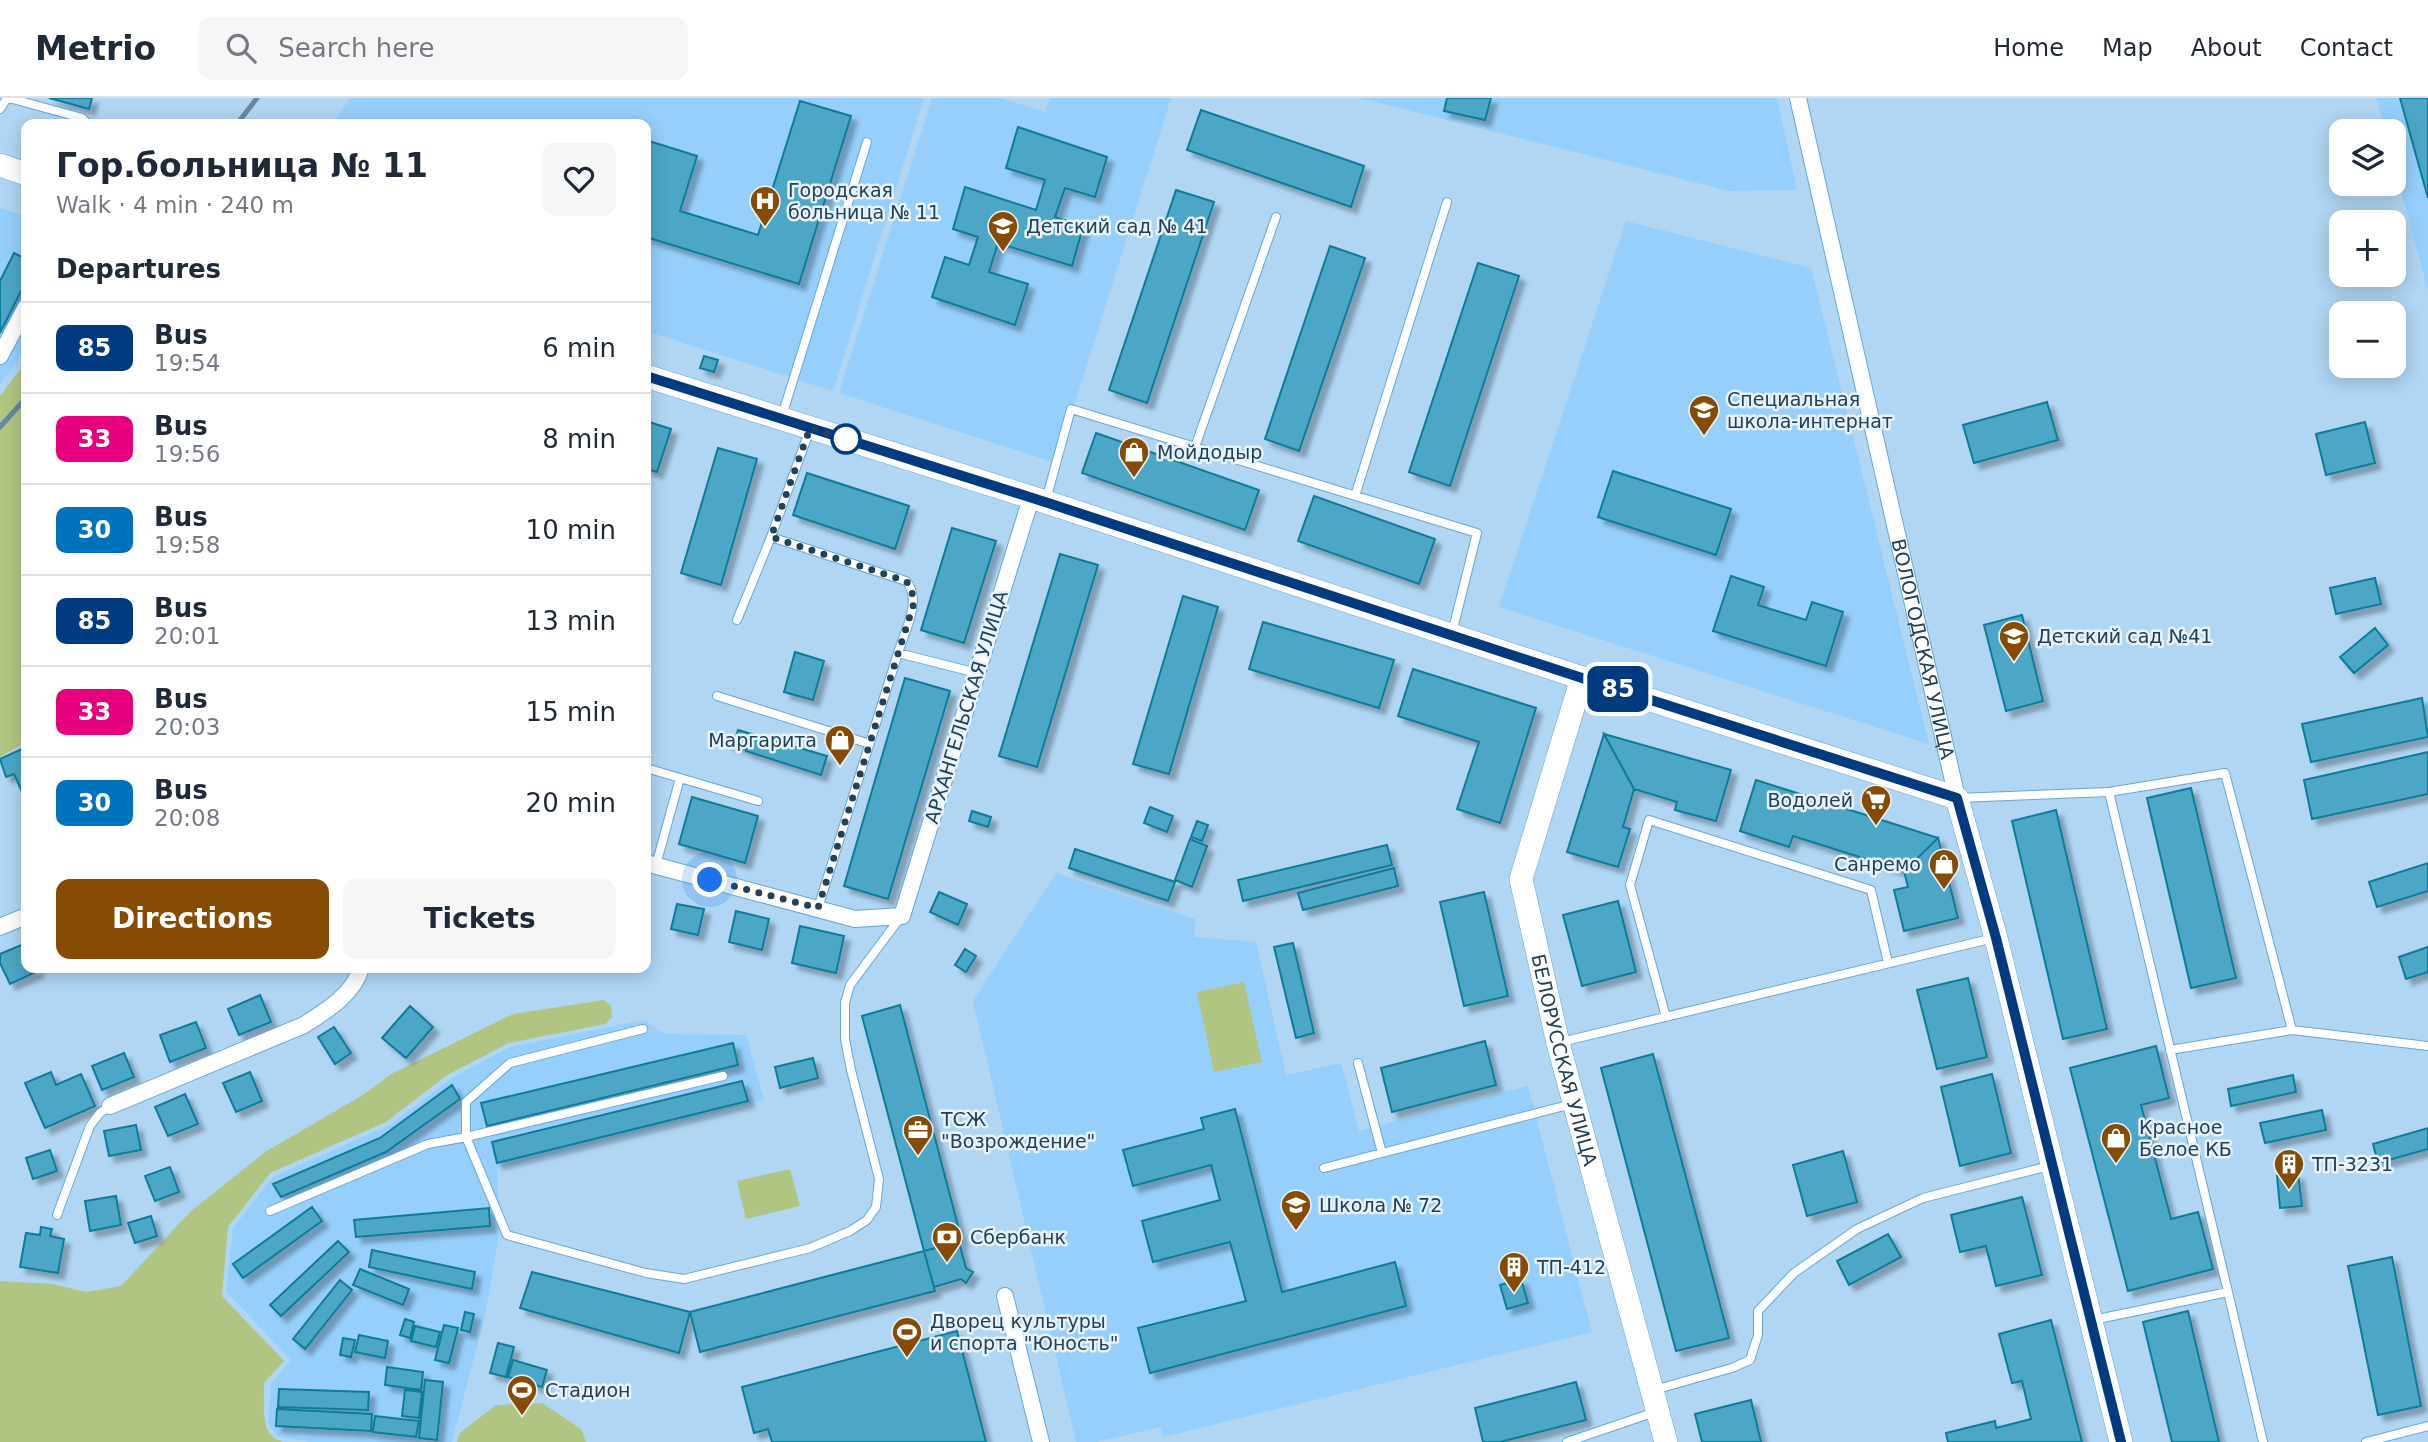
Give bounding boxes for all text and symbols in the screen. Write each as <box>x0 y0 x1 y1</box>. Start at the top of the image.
search box <box>198 17 688 80</box>
text: Metrio <box>35 29 156 68</box>
icon: search <box>222 29 260 67</box>
text: Search here <box>278 33 434 63</box>
text: Home <box>1993 34 2064 62</box>
text: Map <box>2102 34 2153 62</box>
text: About <box>2191 34 2262 62</box>
text: Contact <box>2300 34 2393 62</box>
map controls <box>2329 119 2406 378</box>
button: layers <box>2329 119 2406 196</box>
button: heart <box>542 142 616 216</box>
text: Гор.больница № 11 <box>56 146 428 185</box>
place label: Городская больница № 11 <box>788 179 940 223</box>
hospital icon: Городская больница № 11 <box>748 184 782 228</box>
text: Walk · 4 min · 240 m <box>56 192 294 218</box>
school or university icon: Детский сад № 41 <box>986 209 1020 253</box>
button: + <box>2329 210 2406 287</box>
place label: Детский сад № 41 <box>1026 215 1208 237</box>
text: Departures <box>56 254 221 284</box>
button: − <box>2329 301 2406 378</box>
text: Bus <box>154 320 208 350</box>
text: 6 min <box>542 333 616 363</box>
text: 85 <box>78 334 111 362</box>
text: 19:54 <box>154 350 220 376</box>
place label: Специальная школа-интернат <box>1727 388 1893 432</box>
school or university icon: Специальная школа-интернат <box>1687 393 1721 437</box>
text: Bus <box>154 411 208 441</box>
text: 8 min <box>542 424 616 454</box>
unlabelled marker <box>831 424 861 454</box>
text: 33 <box>78 425 111 453</box>
shop icon: Мойдодыр <box>1117 435 1151 479</box>
text: 19:56 <box>154 441 220 467</box>
place label: Мойдодыр <box>1157 441 1262 463</box>
text: Bus <box>154 502 208 532</box>
text: 10 min <box>526 515 616 545</box>
text: 30 <box>78 516 111 544</box>
text: 19:58 <box>154 532 220 558</box>
street label: ВОЛОГОДСКАЯ УЛИЦА <box>1887 537 1959 761</box>
street label: АРХАНГЕЛЬСКАЯ УЛИЦА <box>920 588 1012 826</box>
text: Bus <box>154 593 208 623</box>
text: 13 min <box>526 606 616 636</box>
text: 85 <box>78 607 111 635</box>
school or university icon: Детский сад №41 <box>1997 619 2031 663</box>
text: 20:01 <box>154 623 220 649</box>
place label: Детский сад №41 <box>2037 625 2212 647</box>
line badge: 85 <box>1586 666 1650 712</box>
text: 85 <box>1601 675 1635 703</box>
text: Bus <box>154 684 208 714</box>
text: 15 min <box>526 697 616 727</box>
text: 33 <box>78 698 111 726</box>
text: 20:03 <box>154 714 220 740</box>
shop icon: Маргарита <box>823 723 857 767</box>
place label: Маргарита <box>708 729 817 751</box>
text: Bus <box>154 775 208 805</box>
supermarket icon: Водолей <box>1859 783 1893 827</box>
text: 20 min <box>526 788 616 818</box>
text: 30 <box>78 789 111 817</box>
place label: Водолей <box>1767 789 1853 811</box>
text: 20:08 <box>154 805 220 831</box>
shop icon: Санремо <box>1927 847 1961 891</box>
place label: Санремо <box>1834 853 1921 875</box>
your location <box>692 862 727 897</box>
button: Directions <box>56 879 329 959</box>
button: Tickets <box>343 879 616 959</box>
street label: БЕЛОРУССКАЯ УЛИЦА <box>1527 952 1602 1168</box>
place label: ТСЖ "Возрождение" <box>940 1108 1095 1152</box>
office icon: ТСЖ "Возрождение" <box>901 1113 935 1157</box>
place label: Красное Белое КБ <box>2139 1116 2232 1160</box>
shop icon: Красное Белое КБ <box>2099 1121 2133 1165</box>
building icon: ТП-3231 <box>2272 1147 2306 1191</box>
place label: ТП-3231 <box>2311 1153 2393 1175</box>
school or university icon: Школа № 72 <box>1279 1188 1313 1232</box>
place label: Школа № 72 <box>1319 1194 1442 1216</box>
bank icon: Сбербанк <box>930 1220 964 1264</box>
place label: Сбербанк <box>970 1226 1066 1248</box>
building icon: ТП-412 <box>1497 1250 1531 1294</box>
place label: ТП-412 <box>1536 1256 1606 1278</box>
place label: Дворец культуры и спорта "Юность" <box>930 1310 1118 1354</box>
sports icon: Дворец культуры и спорта "Юность" <box>890 1315 924 1359</box>
sports icon: Стадион <box>505 1373 539 1417</box>
place label: Стадион <box>545 1379 631 1401</box>

